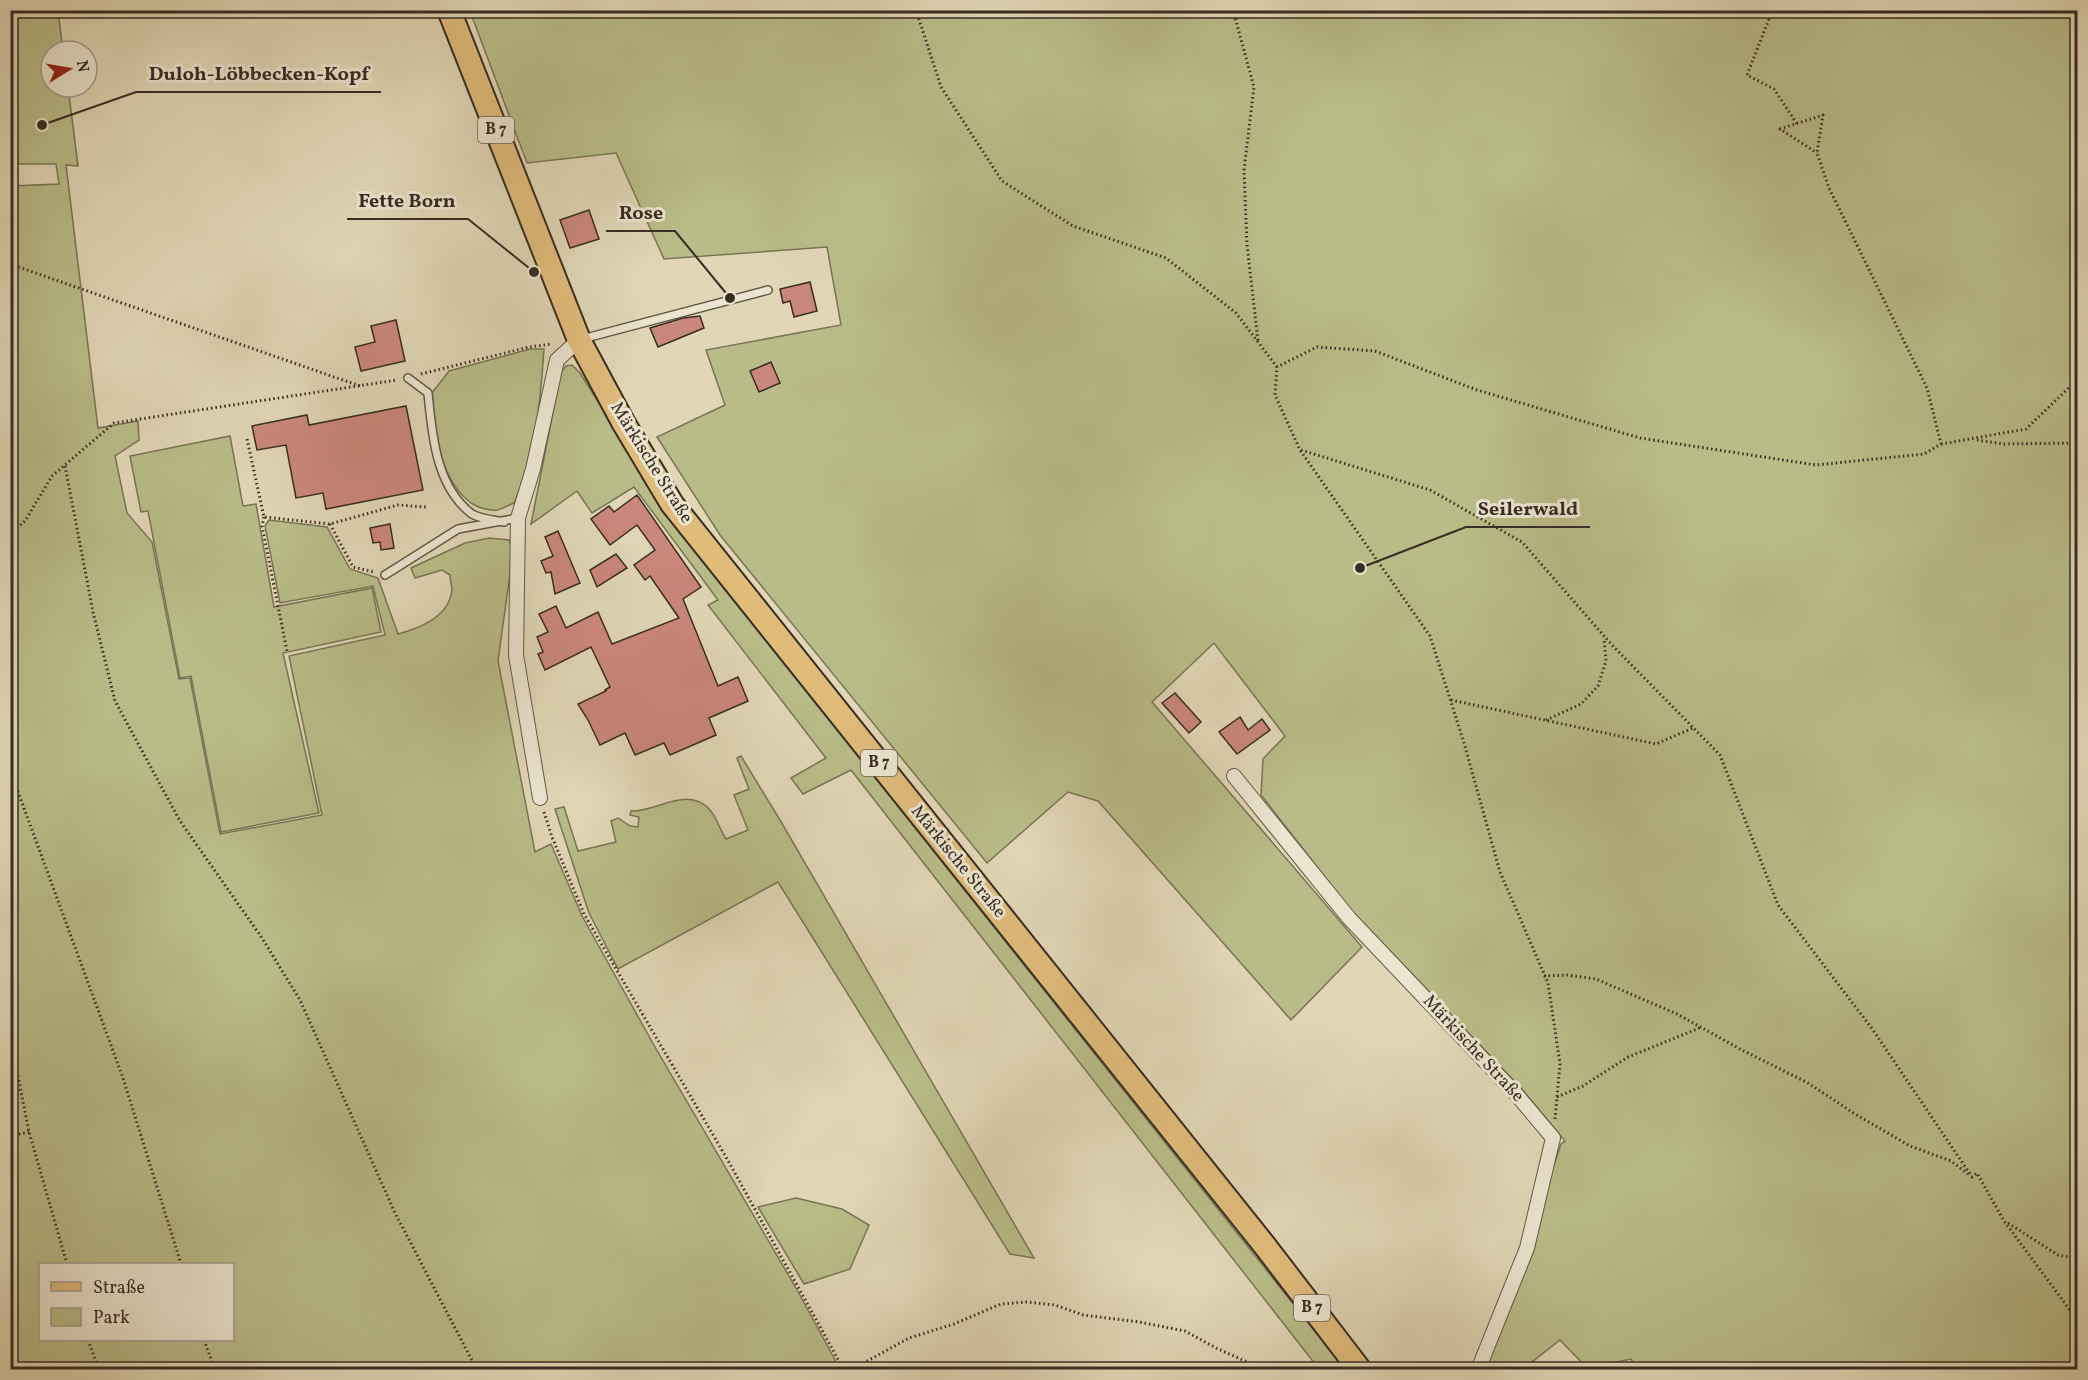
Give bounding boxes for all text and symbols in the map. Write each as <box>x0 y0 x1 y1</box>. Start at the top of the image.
north arrow <box>39 39 99 99</box>
callout: Duloh-Löbbecken-Kopf <box>136 54 381 92</box>
text: N <box>70 59 94 75</box>
text: Duloh-Löbbecken-Kopf <box>149 61 371 89</box>
road number: B 7 <box>478 117 514 143</box>
callout: Fette Born <box>347 181 468 219</box>
text: Fette Born <box>358 188 456 216</box>
callout: Rose <box>606 193 675 231</box>
text: Rose <box>619 200 663 228</box>
street label: Märkische Straße <box>604 398 698 528</box>
callout: Seilerwald <box>1466 489 1590 527</box>
text: Seilerwald <box>1478 496 1578 524</box>
road number: B 7 <box>861 750 897 776</box>
street label: Märkische Straße <box>905 800 1011 924</box>
street label: Märkische Straße <box>1417 990 1529 1108</box>
legend <box>39 1263 234 1341</box>
text: Straße <box>93 1276 145 1301</box>
road number: B 7 <box>1294 1295 1330 1321</box>
text: Park <box>93 1306 130 1331</box>

